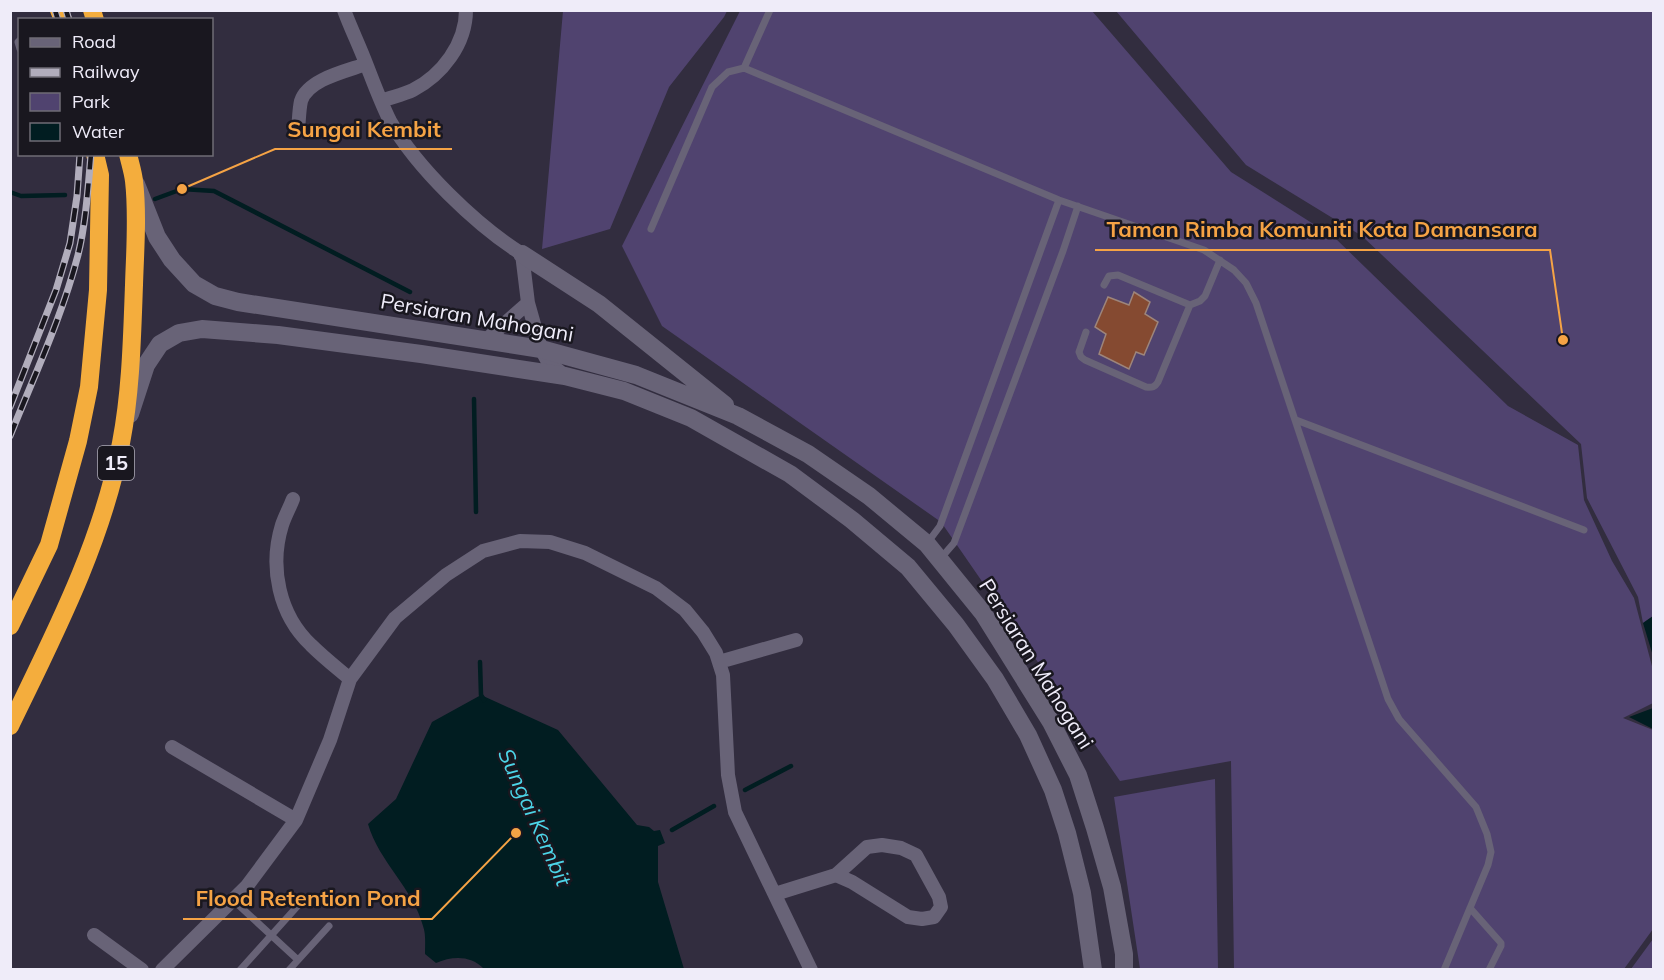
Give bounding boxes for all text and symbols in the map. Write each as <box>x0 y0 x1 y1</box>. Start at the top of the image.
legend <box>18 18 213 156</box>
text: Road <box>72 30 116 53</box>
text: Railway <box>72 60 140 83</box>
text: Park <box>72 90 111 113</box>
callout: Sungai Kembit <box>275 109 452 149</box>
text: Sungai Kembit <box>287 115 441 143</box>
text: Water <box>72 120 125 143</box>
callout: Taman Rimba Komuniti Kota Damansara <box>1095 210 1550 250</box>
text: Taman Rimba Komuniti Kota Damansara <box>1106 215 1538 243</box>
street label: Persiaran Mahogani <box>379 287 576 347</box>
road number: 15 <box>98 446 134 480</box>
street label: Persiaran Mahogani <box>974 574 1100 753</box>
water label: Sungai Kembit <box>492 744 578 891</box>
callout: Flood Retention Pond <box>183 879 432 919</box>
text: Flood Retention Pond <box>195 884 421 912</box>

